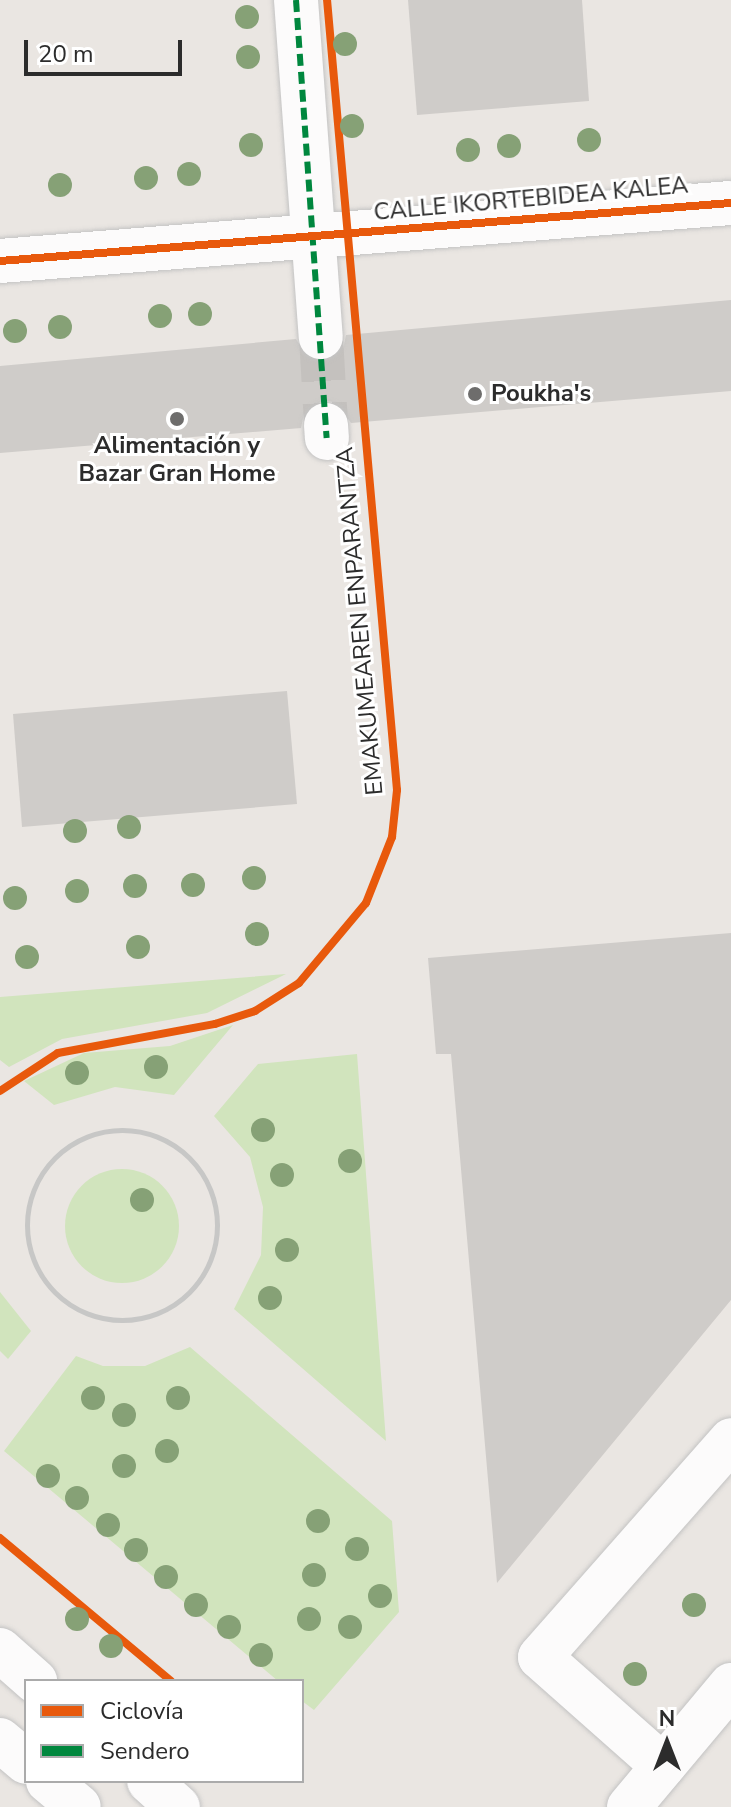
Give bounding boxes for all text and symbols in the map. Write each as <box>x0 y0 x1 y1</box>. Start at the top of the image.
scale bar <box>28 24 186 74</box>
text: 20 m <box>38 38 94 70</box>
street label: CALLE IKORTEBIDEA KALEA <box>372 171 690 227</box>
place label: Poukha's <box>491 380 591 408</box>
marker: Poukha's <box>466 385 484 403</box>
marker: Alimentación y Bazar Gran Home <box>168 410 186 428</box>
place label: Alimentación y Bazar Gran Home <box>79 432 275 488</box>
street label: EMAKUMEAREN ENPARANTZA <box>330 446 390 796</box>
legend <box>24 1679 304 1783</box>
text: Ciclovía <box>100 1695 184 1727</box>
north arrow <box>627 1703 707 1783</box>
text: N <box>659 1704 675 1734</box>
text: Sendero <box>100 1735 190 1767</box>

